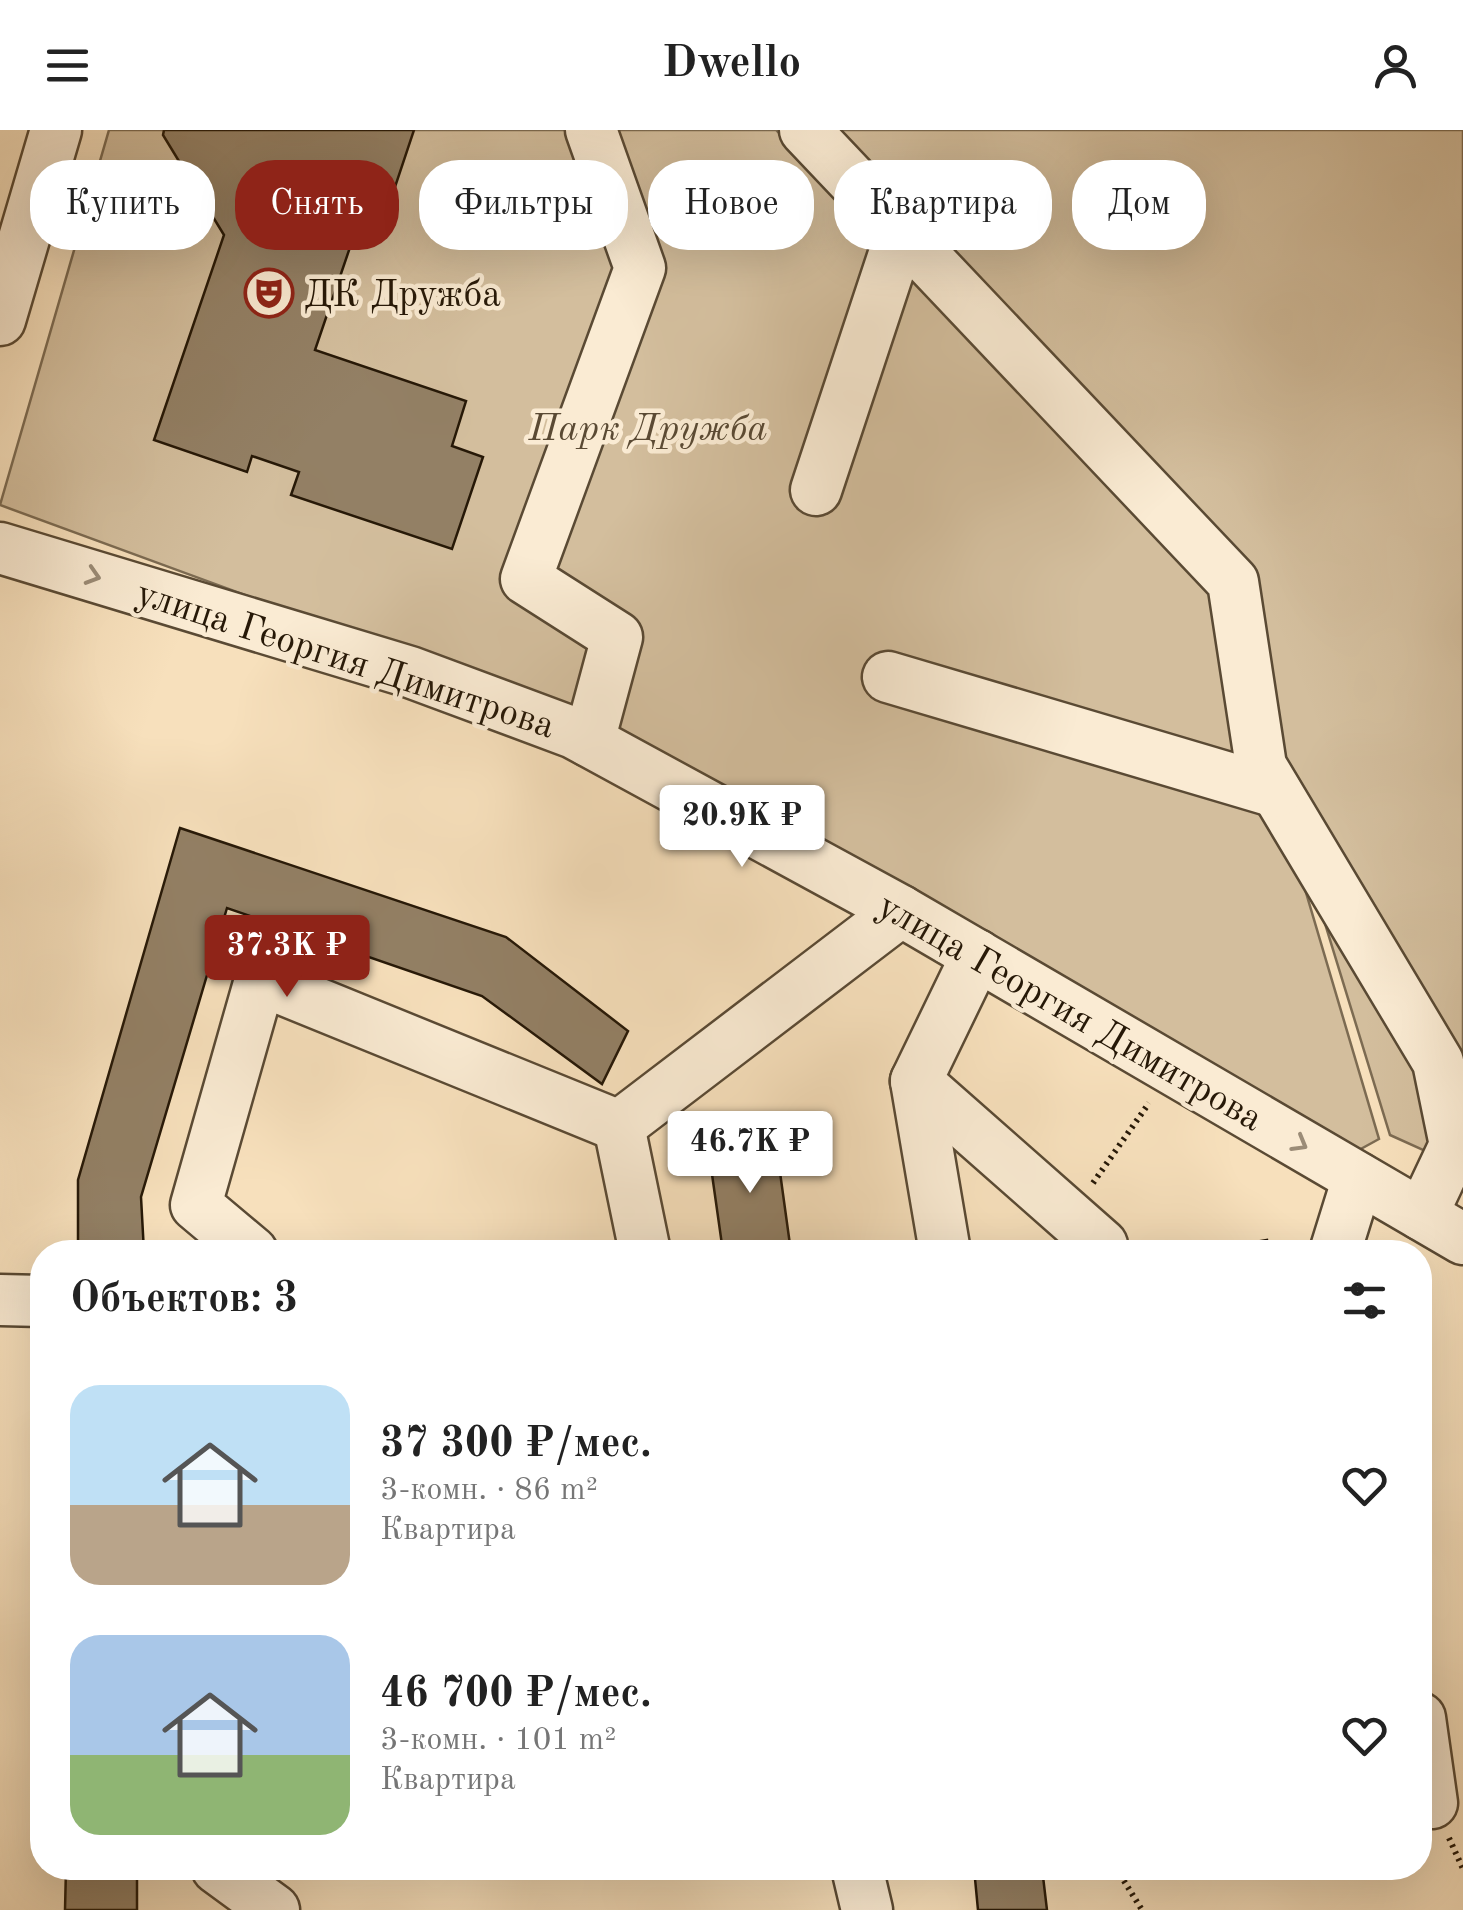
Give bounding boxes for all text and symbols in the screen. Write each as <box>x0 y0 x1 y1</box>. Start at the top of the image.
icon: menu <box>40 38 95 93</box>
icon: person <box>1368 38 1423 93</box>
text: Dwello <box>662 42 801 87</box>
chip: Купить <box>30 160 215 250</box>
chip: Снять <box>235 160 399 250</box>
chip: Фильтры <box>419 160 628 250</box>
chip: Новое <box>648 160 814 250</box>
chip: Квартира <box>834 160 1052 250</box>
chip: Дом <box>1072 160 1206 250</box>
theatre icon: ДК Дружба <box>243 267 295 319</box>
place label: ДК Дружба <box>304 277 501 315</box>
park label: Парк Дружба <box>527 411 768 449</box>
one-way arrow <box>84 564 101 585</box>
street label: улица Георгия Димитрова <box>131 575 559 747</box>
pin: 20.9K ₽ <box>650 785 834 870</box>
text: 20.9K ₽ <box>682 801 802 833</box>
street label: улица Георгия Димитрова <box>871 888 1269 1140</box>
pin: 37.3K ₽ <box>195 915 379 1000</box>
text: 37.3K ₽ <box>227 931 347 963</box>
pin: 46.7K ₽ <box>658 1111 842 1196</box>
text: 46.7K ₽ <box>690 1127 810 1159</box>
one-way arrow <box>1289 1132 1307 1151</box>
icon: filters <box>1337 1273 1392 1328</box>
text: Объектов: 3 <box>70 1279 298 1321</box>
text: 37 300 ₽/мес. <box>380 1424 652 1466</box>
icon: home <box>150 1425 270 1545</box>
icon: heart <box>1337 1458 1392 1513</box>
text: 3-комн. · 86 m² <box>380 1475 598 1507</box>
text: Квартира <box>380 1515 516 1547</box>
text: 46 700 ₽/мес. <box>380 1674 652 1716</box>
icon: home <box>150 1675 270 1795</box>
icon: heart <box>1337 1708 1392 1763</box>
text: 3-комн. · 101 m² <box>380 1725 616 1757</box>
text: Квартира <box>380 1765 516 1797</box>

